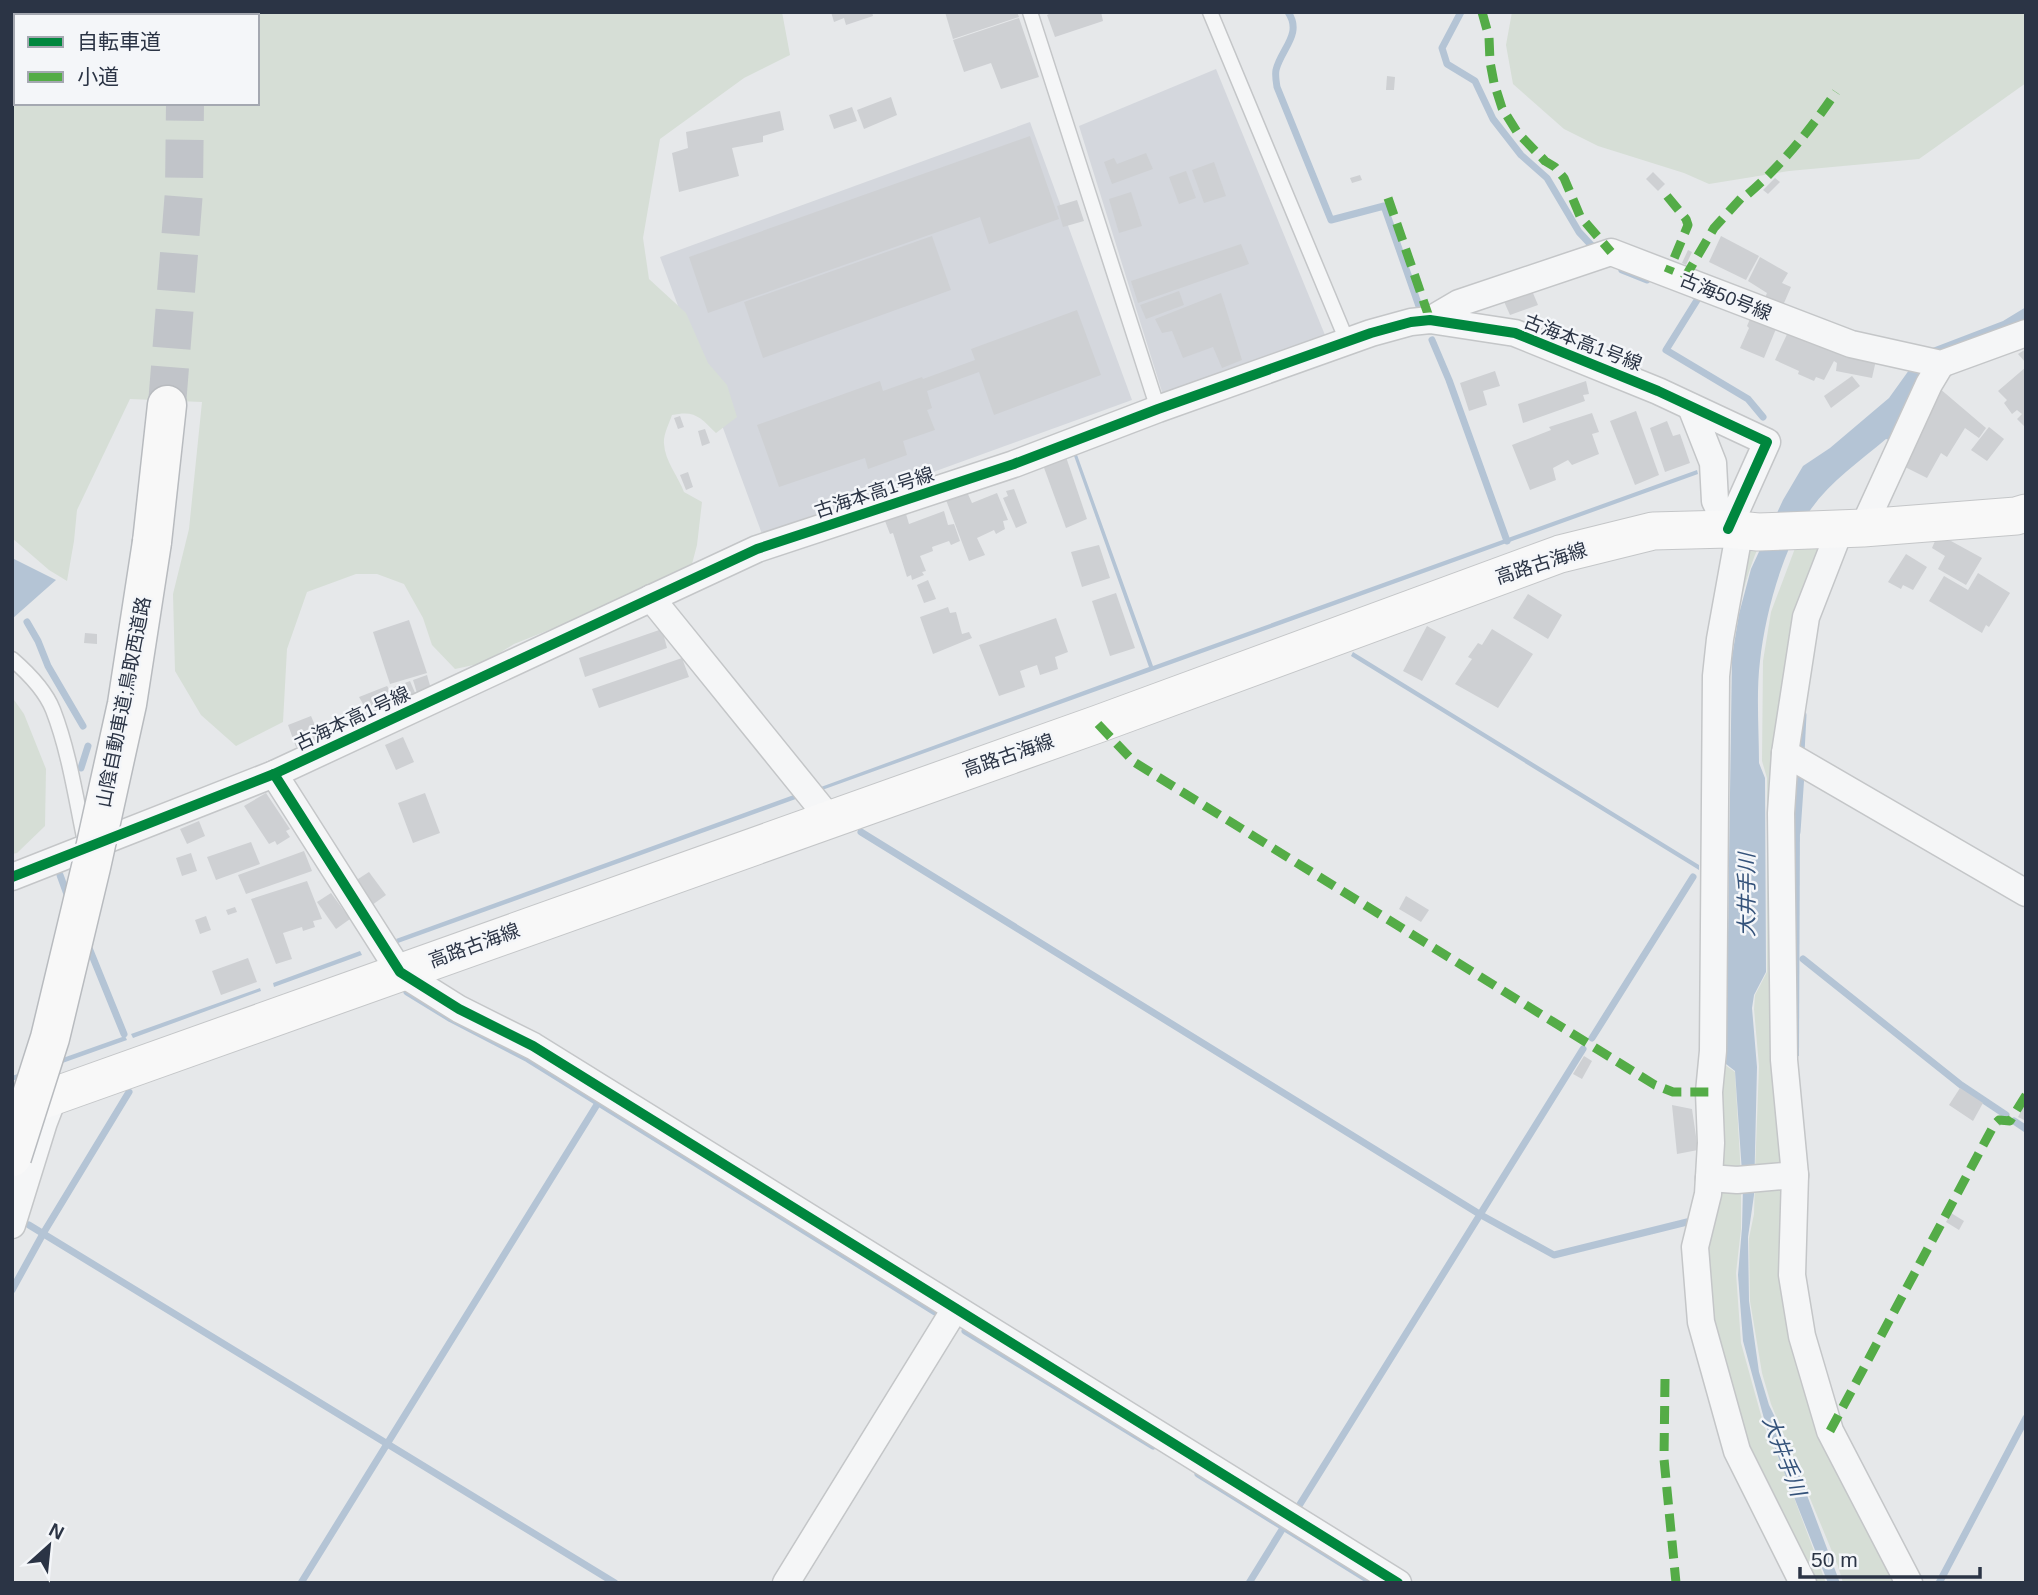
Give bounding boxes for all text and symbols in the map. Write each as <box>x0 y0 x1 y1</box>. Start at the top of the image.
legend <box>14 14 259 105</box>
text: 自転車道 <box>77 30 161 53</box>
text: 小道 <box>77 65 119 88</box>
street label: 古海50号線 <box>1677 269 1775 324</box>
street label: 古海本高1号線 <box>1521 310 1645 375</box>
street label: 古海本高1号線 <box>812 463 937 522</box>
street label: 高路古海線 <box>1493 539 1590 588</box>
street label: 山陰自動車道;鳥取西道路 <box>93 595 154 809</box>
street label: 古海本高1号線 <box>291 683 413 754</box>
street label: 高路古海線 <box>960 730 1057 781</box>
water label: 大井手川 <box>1735 851 1758 937</box>
street label: 高路古海線 <box>426 919 522 972</box>
water label: 大井手川 <box>1759 1412 1811 1501</box>
north arrow <box>14 1511 84 1581</box>
text: N <box>46 1519 67 1544</box>
scale bar <box>1800 1536 1980 1580</box>
text: 50 m <box>1811 1548 1858 1571</box>

